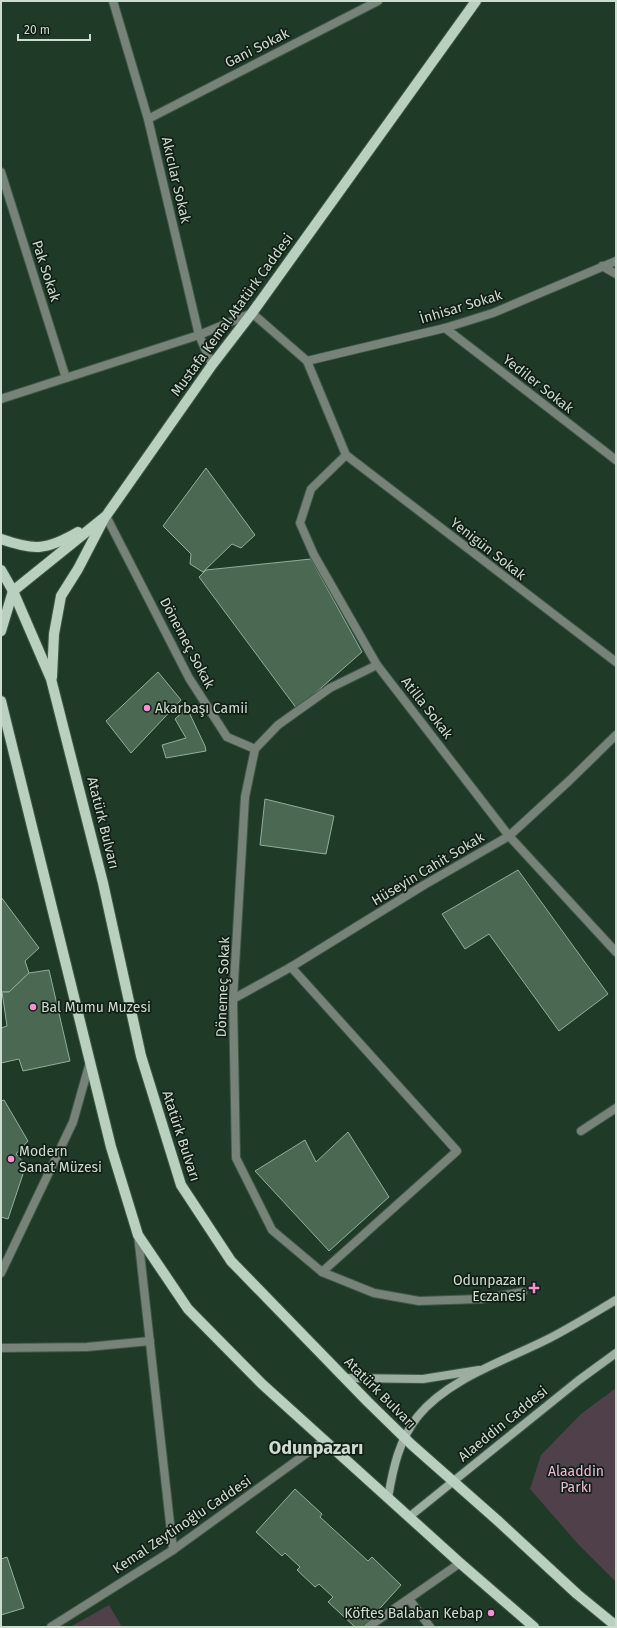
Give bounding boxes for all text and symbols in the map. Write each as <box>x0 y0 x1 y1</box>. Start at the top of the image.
scale bar <box>18 16 90 42</box>
text: 20 m <box>24 23 50 37</box>
street label: Gani Sokak <box>222 24 293 71</box>
street label: Akıcılar Sokak <box>158 135 194 226</box>
street label: Mustafa Kemal Atatürk Caddesi <box>167 230 297 400</box>
street label: Pak Sokak <box>28 238 64 305</box>
street label: İnhisar Sokak <box>417 285 505 328</box>
street label: Yediler Sokak <box>499 351 577 417</box>
street label: Yenigün Sokak <box>447 514 530 584</box>
street label: Dönemeç Sokak <box>156 595 219 692</box>
street label: Atilla Sokak <box>398 674 457 743</box>
place label: Akarbaşı Camii <box>155 700 248 717</box>
marker: Akarbaşı Camii <box>142 703 152 713</box>
street label: Atatürk Bulvarı <box>83 775 123 871</box>
street label: Hüseyin Cahit Sokak <box>369 828 488 909</box>
street label: Dönemeç Sokak <box>213 936 233 1038</box>
place label: Bal Mumu Muzesi <box>41 999 151 1016</box>
marker: Bal Mumu Muzesi <box>28 1002 38 1012</box>
street label: Atatürk Bulvarı <box>158 1089 204 1183</box>
place label: Modern Sanat Müzesi <box>19 1143 102 1176</box>
marker: Modern Sanat Müzesi <box>6 1154 16 1164</box>
place label: Odunpazarı Eczanesi <box>453 1272 526 1305</box>
marker: Odunpazarı Eczanesi <box>529 1283 539 1293</box>
street label: Atatürk Bulvarı <box>341 1354 419 1432</box>
street label: Alaeddin Caddesi <box>455 1383 551 1465</box>
district label: Odunpazarı <box>269 1437 363 1459</box>
park label: Alaaddin Parkı <box>548 1463 604 1496</box>
street label: Kemal Zeytinoğlu Caddesi <box>110 1472 254 1578</box>
place label: Köftes Balaban Kebap <box>344 1605 483 1622</box>
marker: Köftes Balaban Kebap <box>486 1608 496 1618</box>

